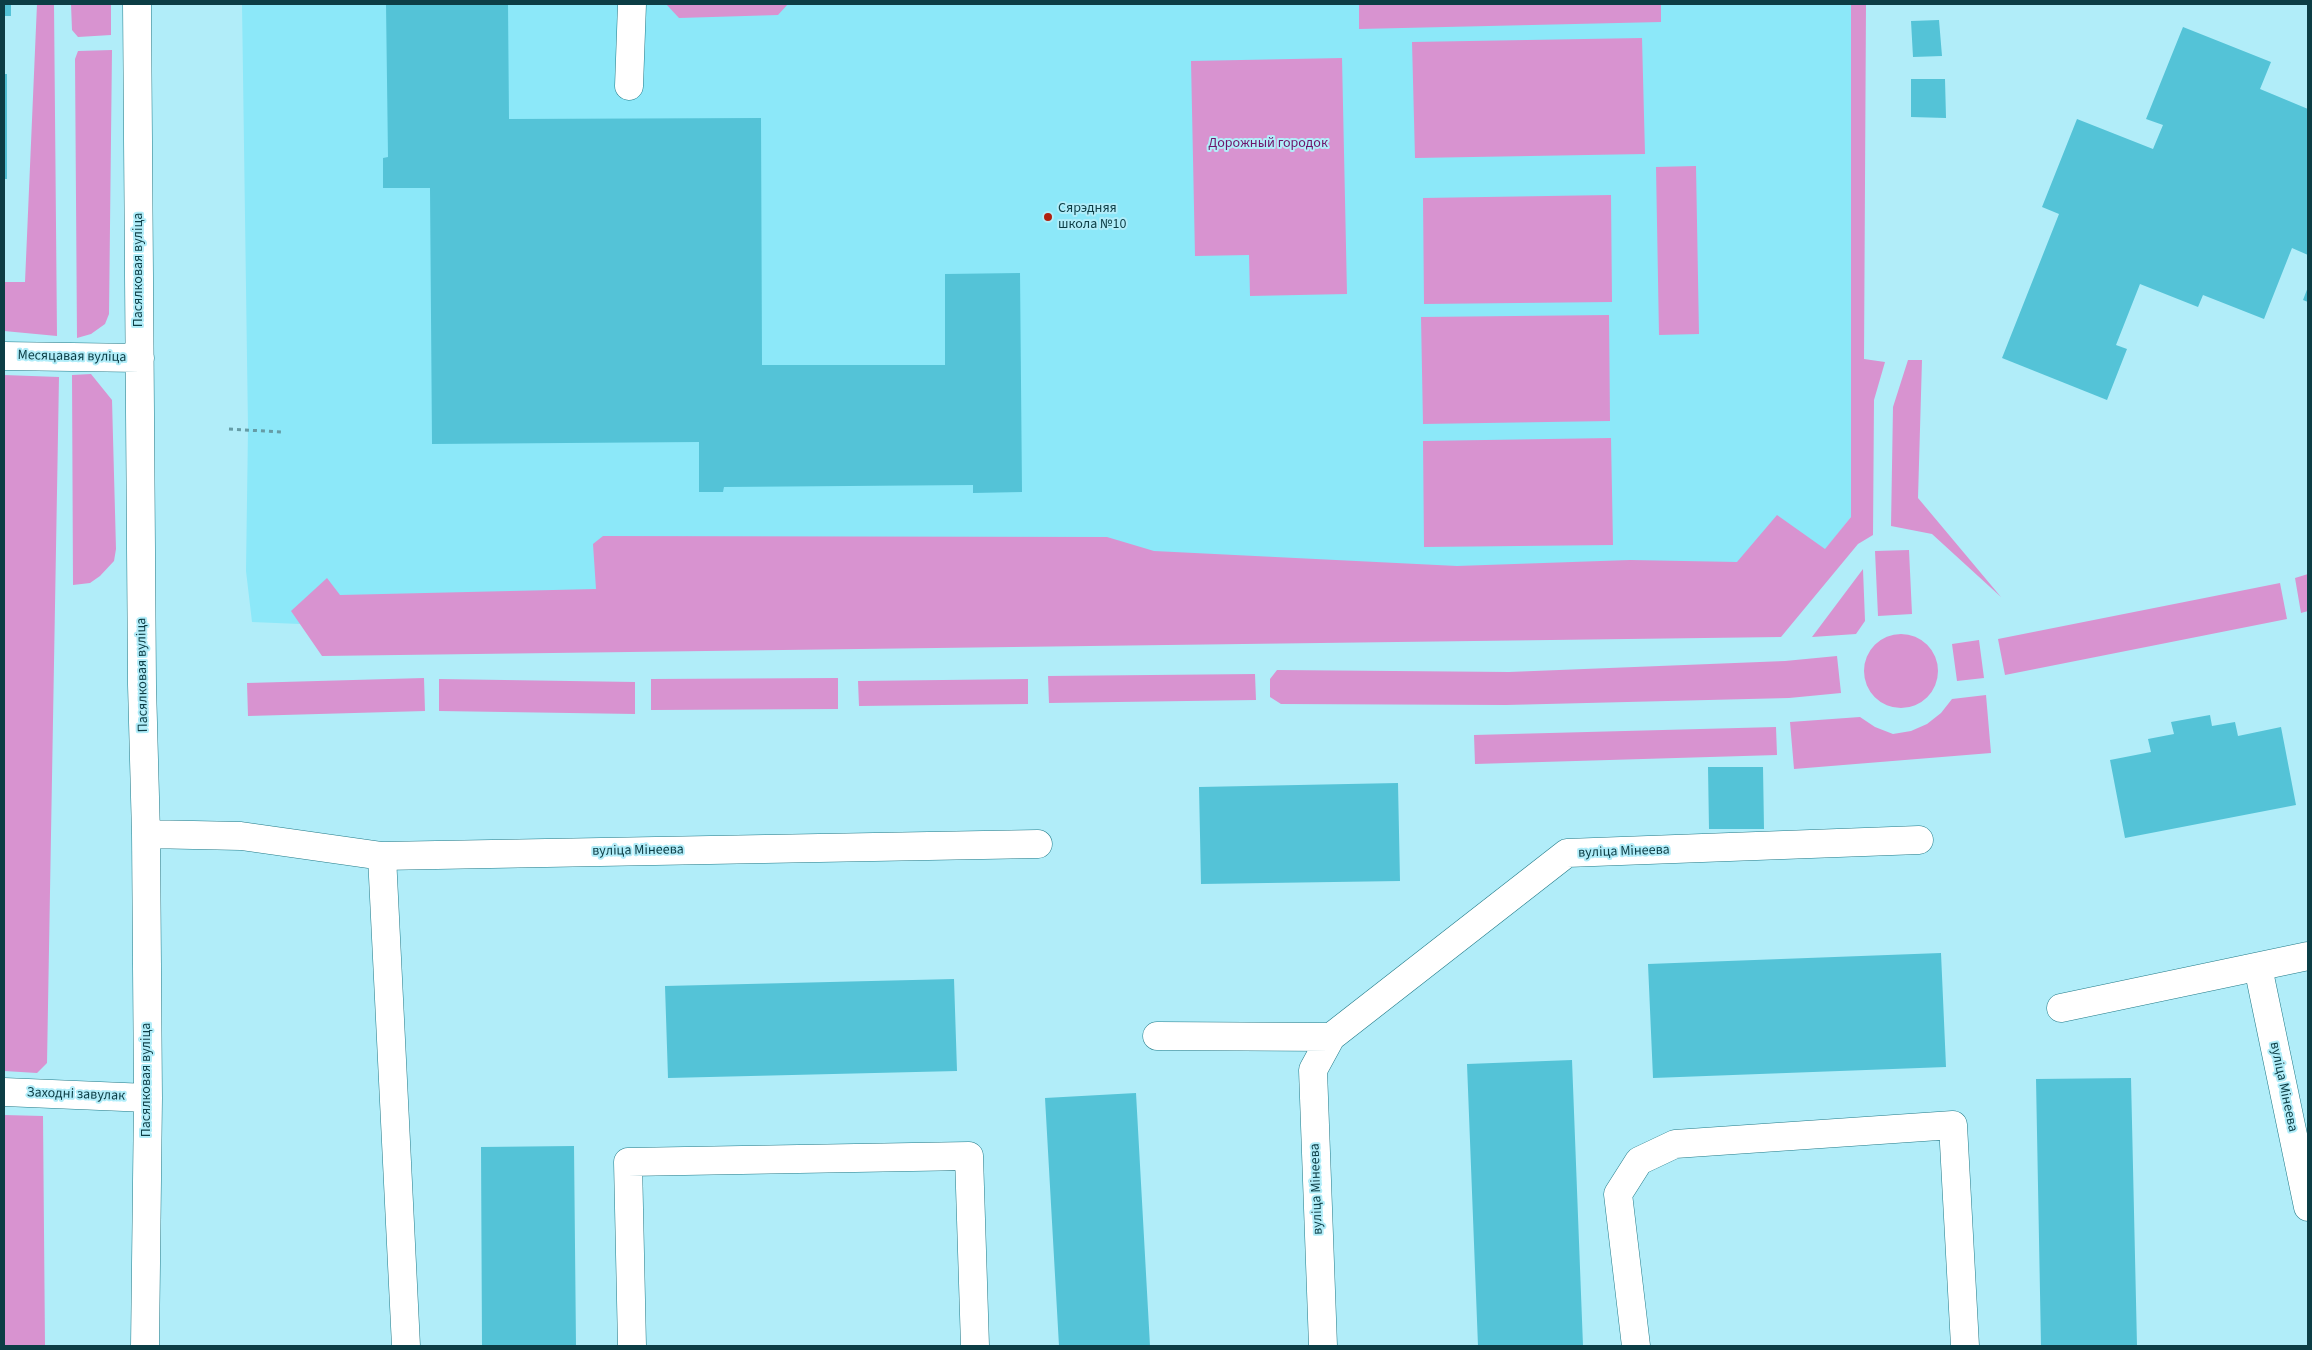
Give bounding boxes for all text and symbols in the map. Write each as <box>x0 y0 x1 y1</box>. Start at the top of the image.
park label: Дорожный городок <box>1208 136 1328 152</box>
place label: Сярэдняя школа №10 <box>1058 201 1126 233</box>
marker: Сярэдняя школа №10 <box>1042 211 1054 223</box>
street label: Пасялковая вуліца <box>131 213 147 327</box>
street label: Месяцавая вуліца <box>17 348 127 366</box>
street label: Пасялковая вуліца <box>134 618 152 732</box>
street label: вуліца Мінеева <box>592 842 684 860</box>
street label: вуліца Мінеева <box>1578 842 1670 862</box>
street label: Пасялковая вуліца <box>139 1023 155 1137</box>
street label: вуліца Мінеева <box>2265 1040 2301 1134</box>
street label: Заходні завулак <box>27 1085 125 1105</box>
street label: вуліца Мінеева <box>1307 1143 1327 1235</box>

